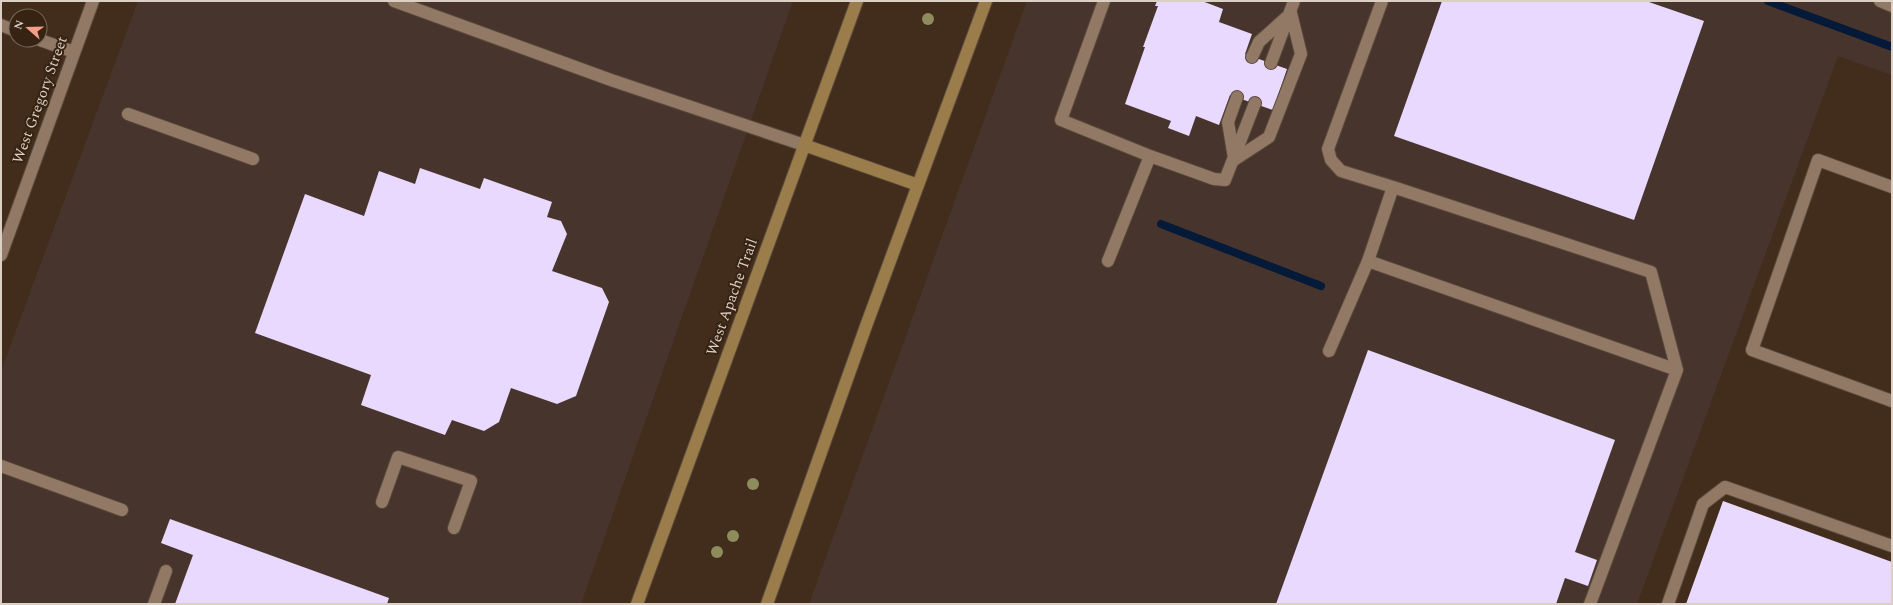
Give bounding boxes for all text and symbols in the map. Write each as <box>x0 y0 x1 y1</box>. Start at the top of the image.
north arrow <box>8 8 48 48</box>
text: N <box>10 18 29 32</box>
street label: West Gregory Street <box>6 33 74 167</box>
street label: West Apache Trail <box>700 235 764 359</box>

